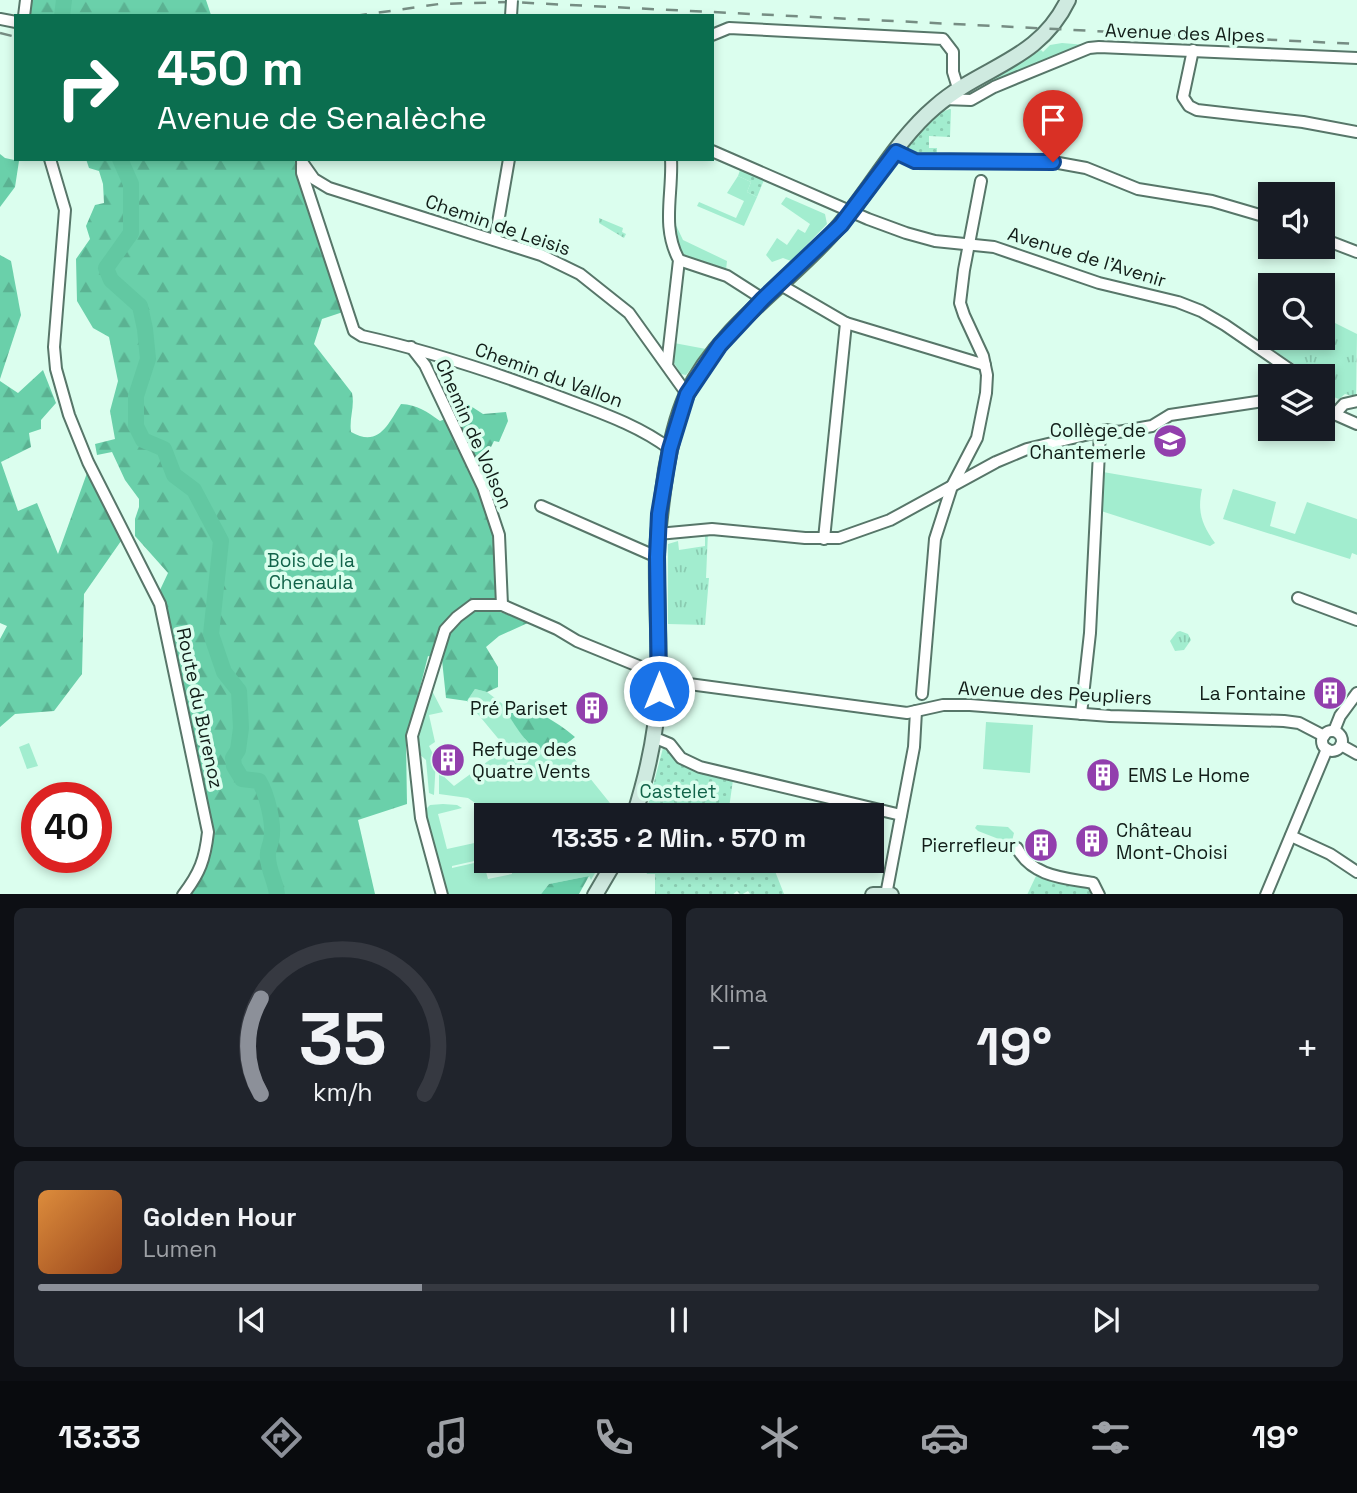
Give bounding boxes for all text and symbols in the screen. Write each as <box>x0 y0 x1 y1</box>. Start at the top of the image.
street label: Avenue des Alpes <box>1104 18 1266 48</box>
text: 450 m <box>157 37 304 99</box>
icon: right <box>42 42 133 133</box>
pin <box>1023 90 1083 162</box>
text: Avenue de Senalèche <box>157 98 487 138</box>
icon: arrive <box>1034 101 1072 139</box>
map controls <box>1258 182 1335 441</box>
button: sound <box>1258 182 1335 259</box>
street label: Chemin de Leisis <box>422 188 574 262</box>
street label: Avenue de l'Avenir <box>1005 221 1169 293</box>
button: search <box>1258 273 1335 350</box>
street label: Chemin du Vallon <box>472 337 626 413</box>
street label: Chemin de Volson <box>430 355 518 513</box>
button: layers <box>1258 364 1335 441</box>
place label: Collège de Chantemerle <box>1030 418 1146 465</box>
school or university icon: Collège de Chantemerle <box>1151 422 1189 460</box>
park label: Bois de la Chenaula <box>267 548 355 595</box>
street label: Route du Burenoz <box>171 625 229 791</box>
position arrow <box>622 654 696 728</box>
building icon: La Fontaine <box>1311 674 1349 712</box>
street label: Avenue des Peupliers <box>957 675 1153 711</box>
place label: La Fontaine <box>1199 681 1306 706</box>
building icon: Pré Pariset <box>573 689 611 727</box>
place label: Pré Pariset <box>470 696 568 721</box>
place label: Refuge des Quatre Vents <box>472 737 591 784</box>
building icon: Refuge des Quatre Vents <box>429 741 467 779</box>
building icon: EMS Le Home <box>1084 756 1122 794</box>
place label: EMS Le Home <box>1128 763 1250 788</box>
park label: Castelet <box>640 779 716 804</box>
speed limit sign: 40 <box>21 782 112 873</box>
place label: Château Mont-Choisi <box>1116 818 1228 865</box>
text: 13:35 · 2 Min. · 570 m <box>552 821 806 855</box>
building icon: Château Mont-Choisi <box>1073 822 1111 860</box>
building icon: Pierrefleur <box>1022 826 1060 864</box>
place label: Pierrefleur <box>921 833 1016 858</box>
text: Klima <box>710 979 768 1009</box>
text: 35 <box>299 992 387 1085</box>
text: 19° <box>976 1014 1052 1080</box>
text: − <box>710 1024 733 1072</box>
text: + <box>1295 1024 1319 1072</box>
text: km/h <box>313 1075 373 1107</box>
text: Golden Hour <box>143 1200 297 1234</box>
text: Lumen <box>143 1234 217 1264</box>
icon: previous <box>233 1301 271 1339</box>
icon: pause <box>660 1301 698 1339</box>
icon: next <box>1087 1301 1125 1339</box>
icon: directions <box>257 1413 306 1462</box>
icon: music <box>423 1413 472 1462</box>
icon: phone <box>589 1413 638 1462</box>
icon: climate <box>755 1413 804 1462</box>
icon: car <box>920 1413 969 1462</box>
icon: filters <box>1086 1413 1135 1462</box>
text: 13:33 <box>58 1417 141 1457</box>
text: 19° <box>1252 1417 1299 1457</box>

